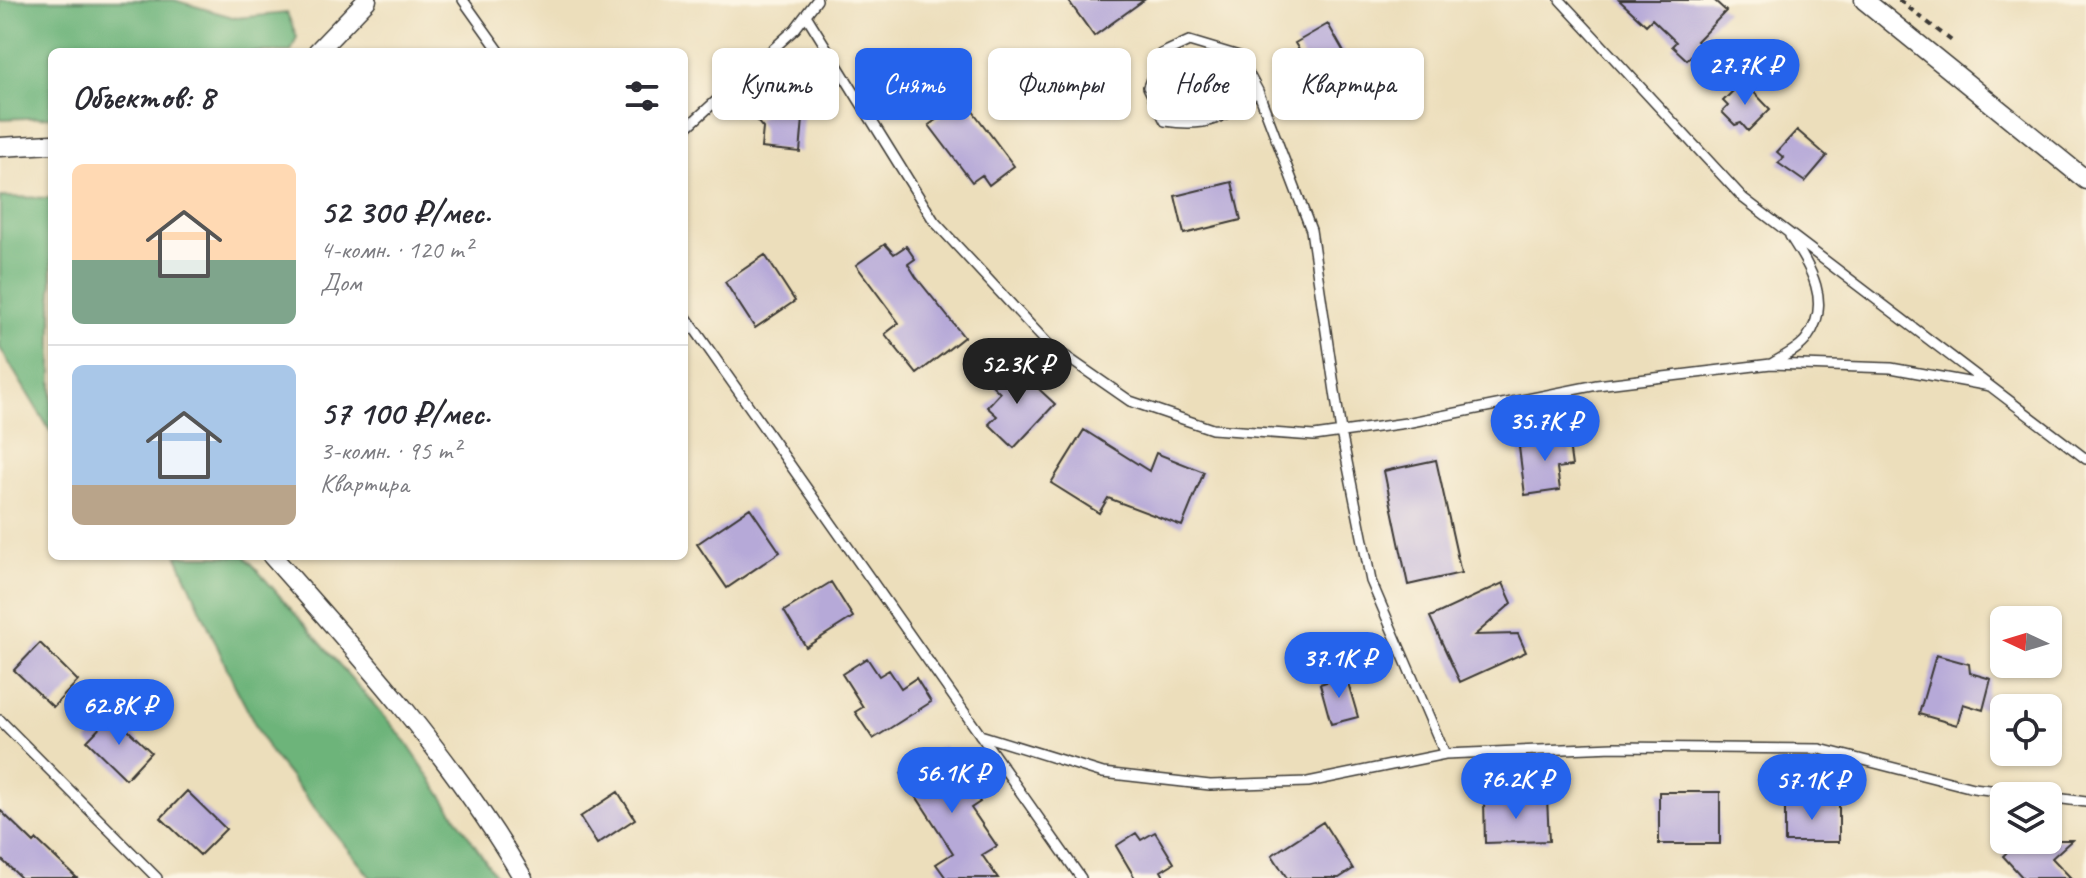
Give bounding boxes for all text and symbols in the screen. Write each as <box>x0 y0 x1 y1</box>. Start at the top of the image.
pin: 27.7K ₽ <box>1671 39 1819 107</box>
chip: Купить <box>712 48 839 120</box>
chip: Снять <box>855 48 972 120</box>
chip: Фильтры <box>988 48 1131 120</box>
chip: Новое <box>1147 48 1256 120</box>
chip: Квартира <box>1272 48 1424 120</box>
text: 27.7K ₽ <box>1709 48 1781 81</box>
icon: filters <box>620 74 664 118</box>
text: Объектов: 8 <box>72 75 214 118</box>
text: 52 300 ₽/мес. <box>320 190 491 233</box>
icon: home <box>136 196 232 292</box>
text: 4-комн. · 120 m² <box>320 233 472 266</box>
text: Дом <box>320 266 362 299</box>
pin: 52.3K ₽ <box>943 338 1091 406</box>
text: 52.3K ₽ <box>981 347 1053 380</box>
text: 57 100 ₽/мес. <box>320 391 491 434</box>
pin: 35.7K ₽ <box>1471 395 1619 463</box>
icon: home <box>136 397 232 493</box>
text: 35.7K ₽ <box>1509 404 1581 437</box>
text: 3-комн. · 95 m² <box>320 434 460 467</box>
text: Квартира <box>320 467 409 500</box>
north arrow <box>1990 606 2062 678</box>
map controls <box>1990 606 2062 854</box>
pin: 37.1K ₽ <box>1265 632 1413 700</box>
text: 37.1K ₽ <box>1302 641 1376 674</box>
pin: 62.8K ₽ <box>45 679 193 747</box>
text: 62.8K ₽ <box>82 688 156 721</box>
button: locate <box>1990 694 2062 766</box>
pin: 56.1K ₽ <box>878 747 1026 815</box>
pin: 76.2K ₽ <box>1442 753 1590 821</box>
pin: 57.1K ₽ <box>1738 754 1886 822</box>
text: 56.1K ₽ <box>915 756 989 789</box>
text: 76.2K ₽ <box>1479 762 1553 795</box>
text: 57.1K ₽ <box>1776 763 1848 796</box>
button: layers <box>1990 782 2062 854</box>

